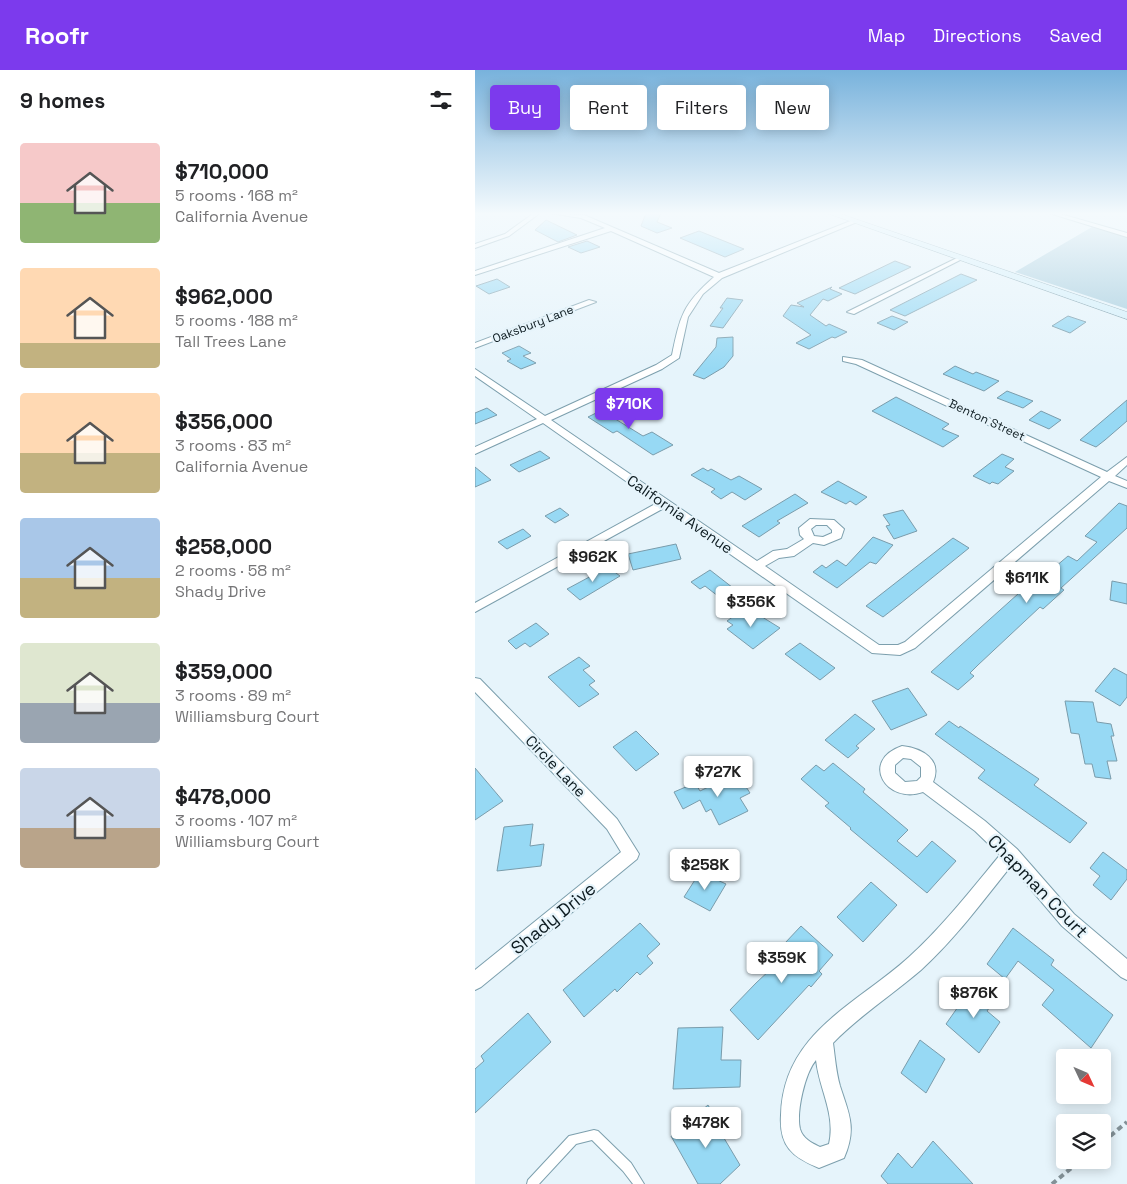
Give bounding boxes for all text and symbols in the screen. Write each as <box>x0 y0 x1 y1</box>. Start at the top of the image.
text: Roofr <box>25 20 89 51</box>
text: Map <box>868 24 905 47</box>
text: Directions <box>933 24 1022 47</box>
text: Saved <box>1050 24 1102 47</box>
chip: Buy <box>490 85 560 130</box>
chip: Rent <box>570 85 647 130</box>
chip: Filters <box>657 85 746 130</box>
chip: New <box>756 85 829 130</box>
icon: filters <box>427 86 455 114</box>
text: 9 homes <box>20 87 105 114</box>
text: $710,000 <box>175 158 269 185</box>
icon: home <box>60 163 120 223</box>
text: 5 rooms · 168 m² <box>175 185 298 206</box>
text: California Avenue <box>175 206 308 227</box>
text: $962,000 <box>175 283 273 310</box>
icon: home <box>60 288 120 348</box>
street label: Oaksbury Lane <box>490 301 576 347</box>
text: 5 rooms · 188 m² <box>175 310 298 331</box>
text: Tall Trees Lane <box>175 331 286 352</box>
pin: $710K <box>594 388 664 430</box>
text: $710K <box>606 393 652 414</box>
street label: Benton Street <box>946 395 1028 445</box>
text: $356,000 <box>175 408 273 435</box>
icon: home <box>60 413 120 473</box>
text: 3 rooms · 83 m² <box>175 435 291 456</box>
text: California Avenue <box>175 456 308 477</box>
street label: California Avenue <box>623 470 737 558</box>
text: $258,000 <box>175 533 272 560</box>
icon: home <box>60 538 120 598</box>
pin: $962K <box>558 540 628 583</box>
text: $962K <box>569 546 617 567</box>
text: 2 rooms · 58 m² <box>175 560 291 581</box>
pin: $611K <box>992 562 1062 604</box>
text: $611K <box>1005 567 1049 588</box>
text: Shady Drive <box>175 581 266 602</box>
pin: $356K <box>716 586 786 628</box>
text: $356K <box>727 591 775 612</box>
text: $359,000 <box>175 658 273 685</box>
icon: home <box>60 663 120 723</box>
text: 3 rooms · 89 m² <box>175 685 291 706</box>
text: Williamsburg Court <box>175 706 320 727</box>
street label: Circle Lane <box>522 731 590 801</box>
pin: $727K <box>683 756 753 798</box>
text: $727K <box>695 761 741 782</box>
text: $478,000 <box>175 783 271 810</box>
icon: home <box>60 788 120 848</box>
text: 3 rooms · 107 m² <box>175 810 297 831</box>
street label: Chapman Court <box>983 830 1093 942</box>
text: Williamsburg Court <box>175 831 320 852</box>
pin: $258K <box>670 848 740 891</box>
text: $258K <box>681 854 729 875</box>
street label: Shady Drive <box>506 877 600 959</box>
pin: $359K <box>747 942 817 984</box>
text: $359K <box>758 947 806 968</box>
pin: $876K <box>939 976 1009 1019</box>
text: $876K <box>950 982 998 1003</box>
north arrow <box>1056 1049 1111 1104</box>
map controls <box>1056 1049 1111 1169</box>
pin: $478K <box>671 1106 741 1149</box>
text: $478K <box>682 1112 730 1133</box>
button: layers <box>1056 1114 1111 1169</box>

